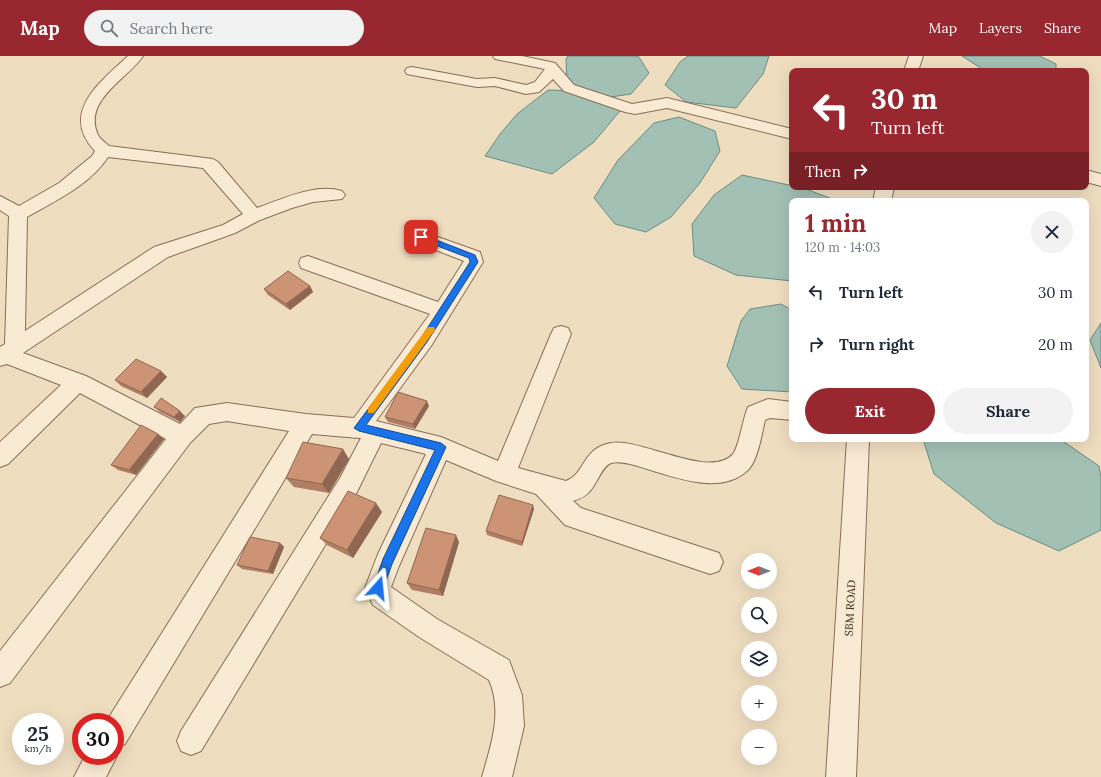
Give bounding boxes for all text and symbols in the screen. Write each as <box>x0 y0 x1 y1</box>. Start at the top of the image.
search box <box>84 10 364 46</box>
text: Map <box>20 16 60 40</box>
icon: search <box>98 17 120 39</box>
text: Search here <box>130 19 213 38</box>
text: Map <box>929 19 957 37</box>
text: Layers <box>979 19 1022 37</box>
text: Share <box>1044 19 1081 37</box>
text: 30 m <box>871 81 938 117</box>
icon: left <box>805 84 857 136</box>
text: Turn left <box>871 116 944 139</box>
icon: right <box>849 160 871 182</box>
text: Then <box>805 162 841 181</box>
text: 1 min <box>805 208 866 239</box>
button: close <box>1031 211 1073 253</box>
pin <box>404 220 438 254</box>
icon: arrive <box>410 226 432 248</box>
text: 120 m · 14:03 <box>805 239 880 256</box>
icon: left <box>805 281 827 303</box>
text: Turn left <box>839 283 903 302</box>
text: 30 m <box>1038 283 1073 302</box>
icon: right <box>805 333 827 355</box>
text: Turn right <box>839 335 915 354</box>
text: 20 m <box>1038 335 1073 354</box>
button: Exit <box>805 388 935 434</box>
button: Share <box>943 388 1073 434</box>
north arrow <box>741 553 777 589</box>
map controls <box>741 553 777 765</box>
position arrow <box>357 567 399 609</box>
street label: SBM ROAD <box>842 579 858 637</box>
button: search <box>741 597 777 633</box>
button: layers <box>741 641 777 677</box>
button: + <box>741 685 777 721</box>
speed limit sign: 30 <box>72 713 124 765</box>
text: 25 <box>27 721 49 746</box>
button: − <box>741 729 777 765</box>
text: km/h <box>24 742 52 755</box>

